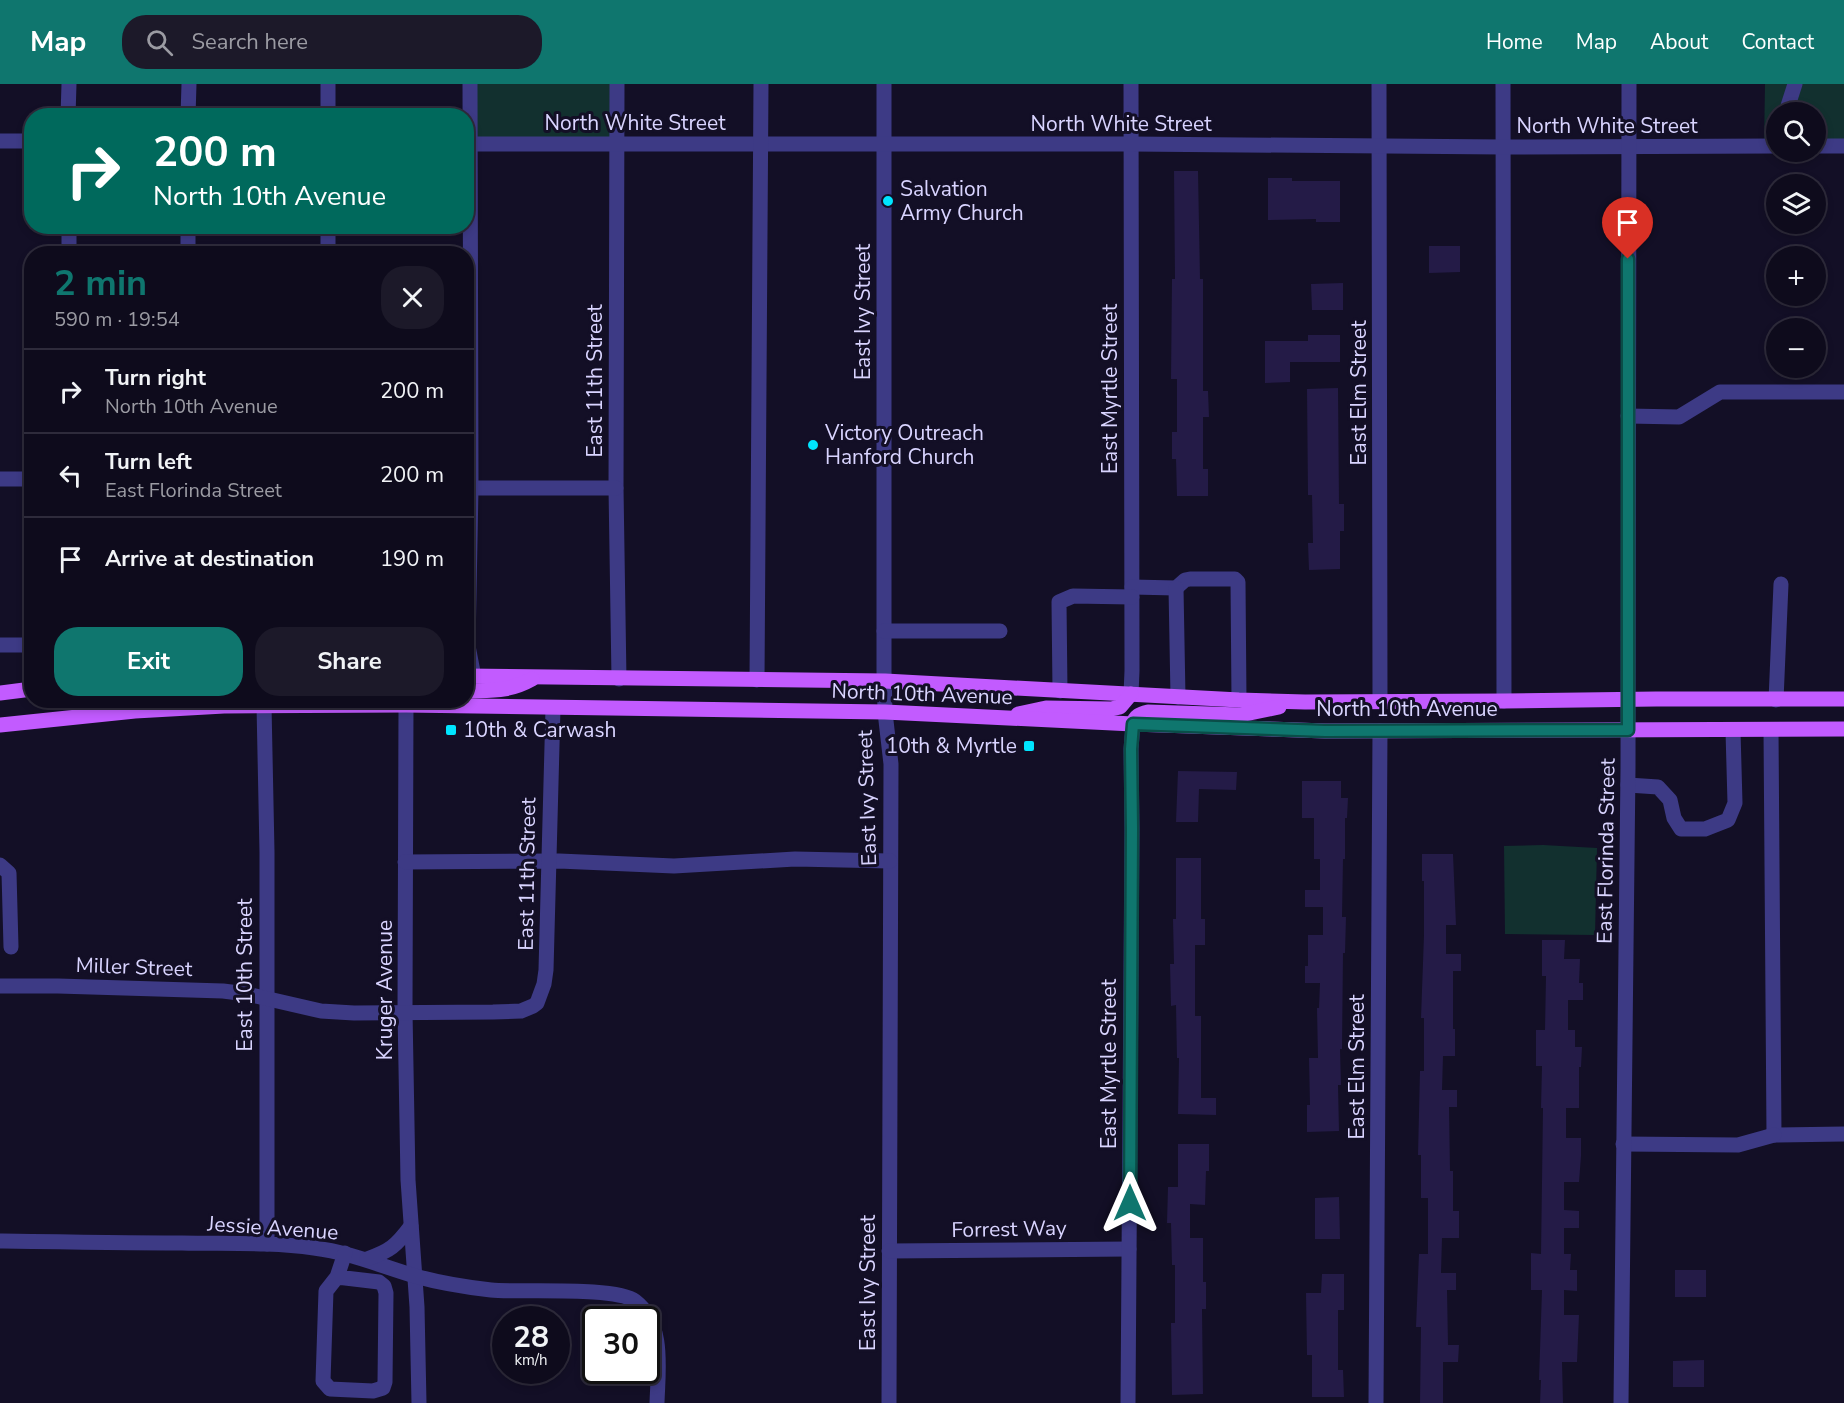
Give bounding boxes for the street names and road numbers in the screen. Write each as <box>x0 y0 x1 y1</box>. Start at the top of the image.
street label: North White Street <box>545 109 726 137</box>
street label: North White Street <box>1031 110 1212 138</box>
street label: North White Street <box>1517 112 1698 140</box>
street label: East Ivy Street <box>849 243 877 380</box>
street label: East Myrtle Street <box>1096 303 1124 474</box>
street label: East 11th Street <box>581 304 609 458</box>
street label: East Elm Street <box>1345 320 1373 466</box>
street label: North 10th Avenue <box>831 677 1013 711</box>
street label: North 10th Avenue <box>1316 695 1498 723</box>
street label: East Ivy Street <box>851 729 883 866</box>
street label: East Florinda Street <box>1590 757 1622 944</box>
street label: East 11th Street <box>512 797 542 951</box>
street label: East 10th Street <box>231 898 259 1052</box>
street label: Kruger Avenue <box>371 920 399 1060</box>
street label: Miller Street <box>75 951 193 983</box>
street label: East Myrtle Street <box>1095 978 1123 1149</box>
street label: East Elm Street <box>1343 994 1371 1140</box>
street label: Jessie Avenue <box>206 1209 339 1247</box>
street label: East Ivy Street <box>854 1214 882 1351</box>
street label: Forrest Way <box>951 1214 1067 1244</box>

